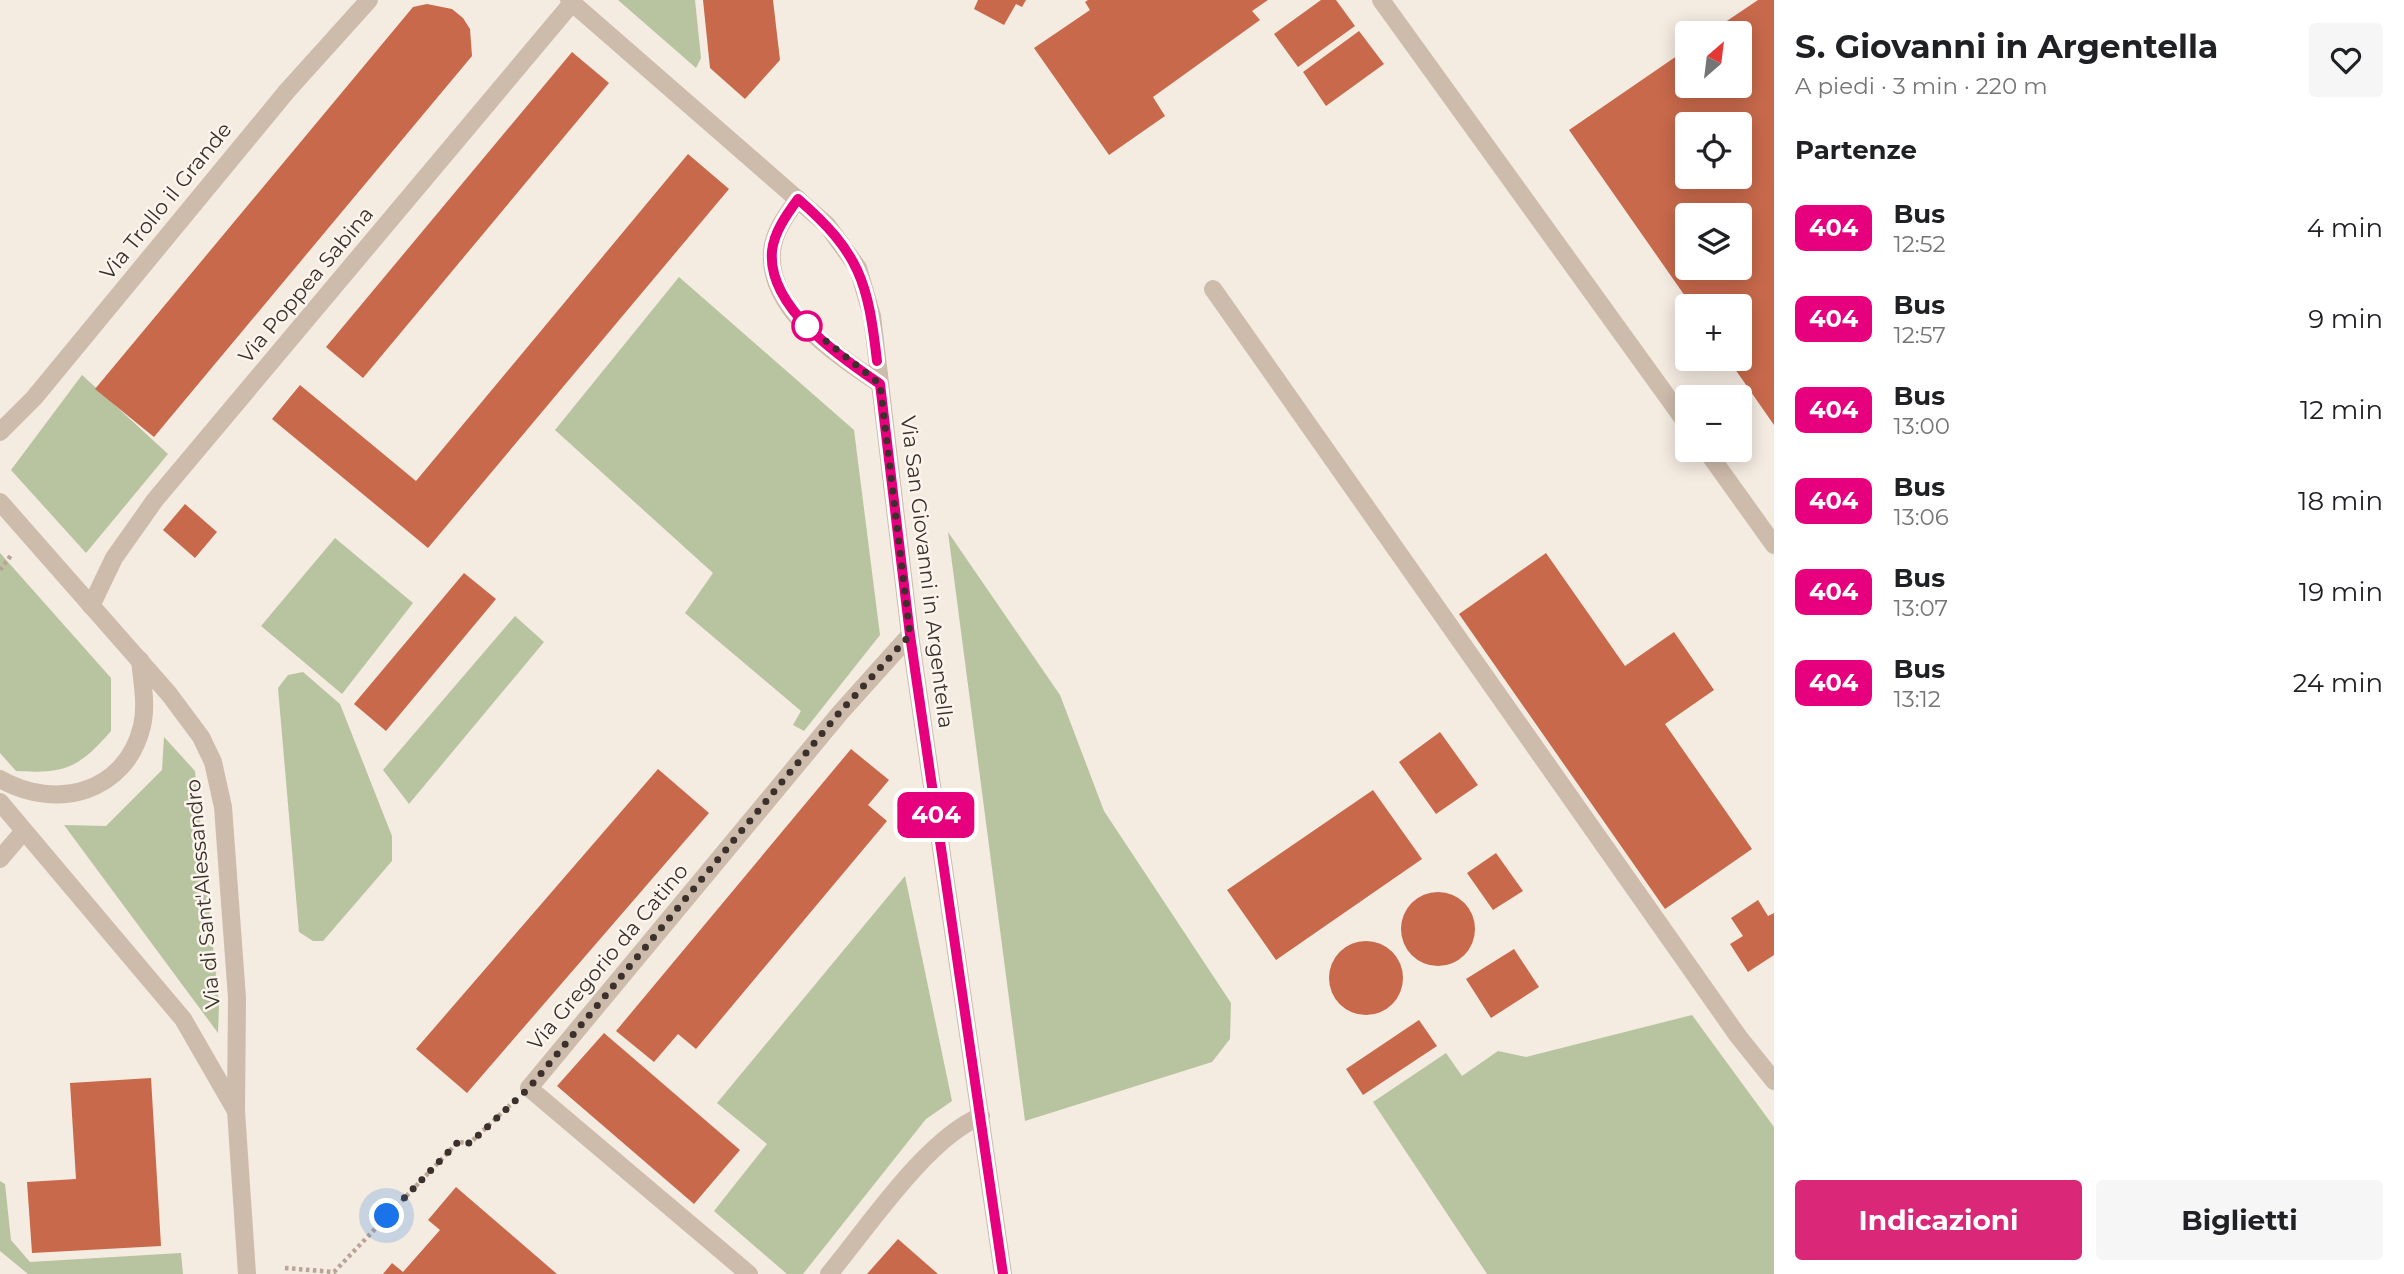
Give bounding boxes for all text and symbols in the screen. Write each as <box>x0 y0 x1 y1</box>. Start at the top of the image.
north arrow <box>1675 21 1752 98</box>
map controls <box>1675 21 1752 462</box>
button: heart <box>2309 23 2383 97</box>
text: S. Giovanni in Argentella <box>1795 26 2218 66</box>
text: A piedi · 3 min · 220 m <box>1795 72 2048 100</box>
button: locate <box>1675 112 1752 189</box>
street label: Via Trollo il Grande <box>95 117 237 284</box>
text: Partenze <box>1795 134 1917 166</box>
text: Bus <box>1893 198 1945 230</box>
street label: Via Poppea Sabina <box>233 201 378 368</box>
button: layers <box>1675 203 1752 280</box>
text: 4 min <box>2307 212 2383 244</box>
text: 404 <box>1809 213 1858 242</box>
text: 12:52 <box>1893 230 1946 258</box>
text: Bus <box>1893 289 1945 321</box>
button: + <box>1675 294 1752 371</box>
text: 9 min <box>2308 303 2383 335</box>
text: 404 <box>1809 304 1858 333</box>
unlabelled marker <box>792 311 822 341</box>
text: 12:57 <box>1893 321 1946 349</box>
text: Bus <box>1893 380 1945 412</box>
button: − <box>1675 385 1752 462</box>
text: 12 min <box>2300 394 2383 426</box>
text: 404 <box>1809 395 1858 424</box>
text: 13:00 <box>1893 412 1950 440</box>
street label: Via San Giovanni in Argentella <box>896 414 959 730</box>
text: Bus <box>1893 471 1945 503</box>
text: 18 min <box>2298 485 2383 517</box>
text: 404 <box>1809 486 1858 515</box>
text: 13:06 <box>1893 503 1949 531</box>
text: Bus <box>1893 562 1945 594</box>
text: 19 min <box>2299 576 2383 608</box>
text: 404 <box>1809 577 1858 606</box>
text: 13:07 <box>1893 594 1948 622</box>
text: Bus <box>1893 653 1945 685</box>
text: 24 min <box>2293 667 2383 699</box>
text: 404 <box>1809 668 1858 697</box>
text: 13:12 <box>1893 685 1941 713</box>
street label: Via di Sant'Alessandro <box>180 778 225 1010</box>
line badge: 404 <box>896 792 976 838</box>
text: 404 <box>911 800 961 829</box>
street label: Via Gregorio da Catino <box>522 858 693 1055</box>
button: Indicazioni <box>1795 1180 2082 1260</box>
button: Biglietti <box>2096 1180 2383 1260</box>
your location <box>369 1198 404 1233</box>

